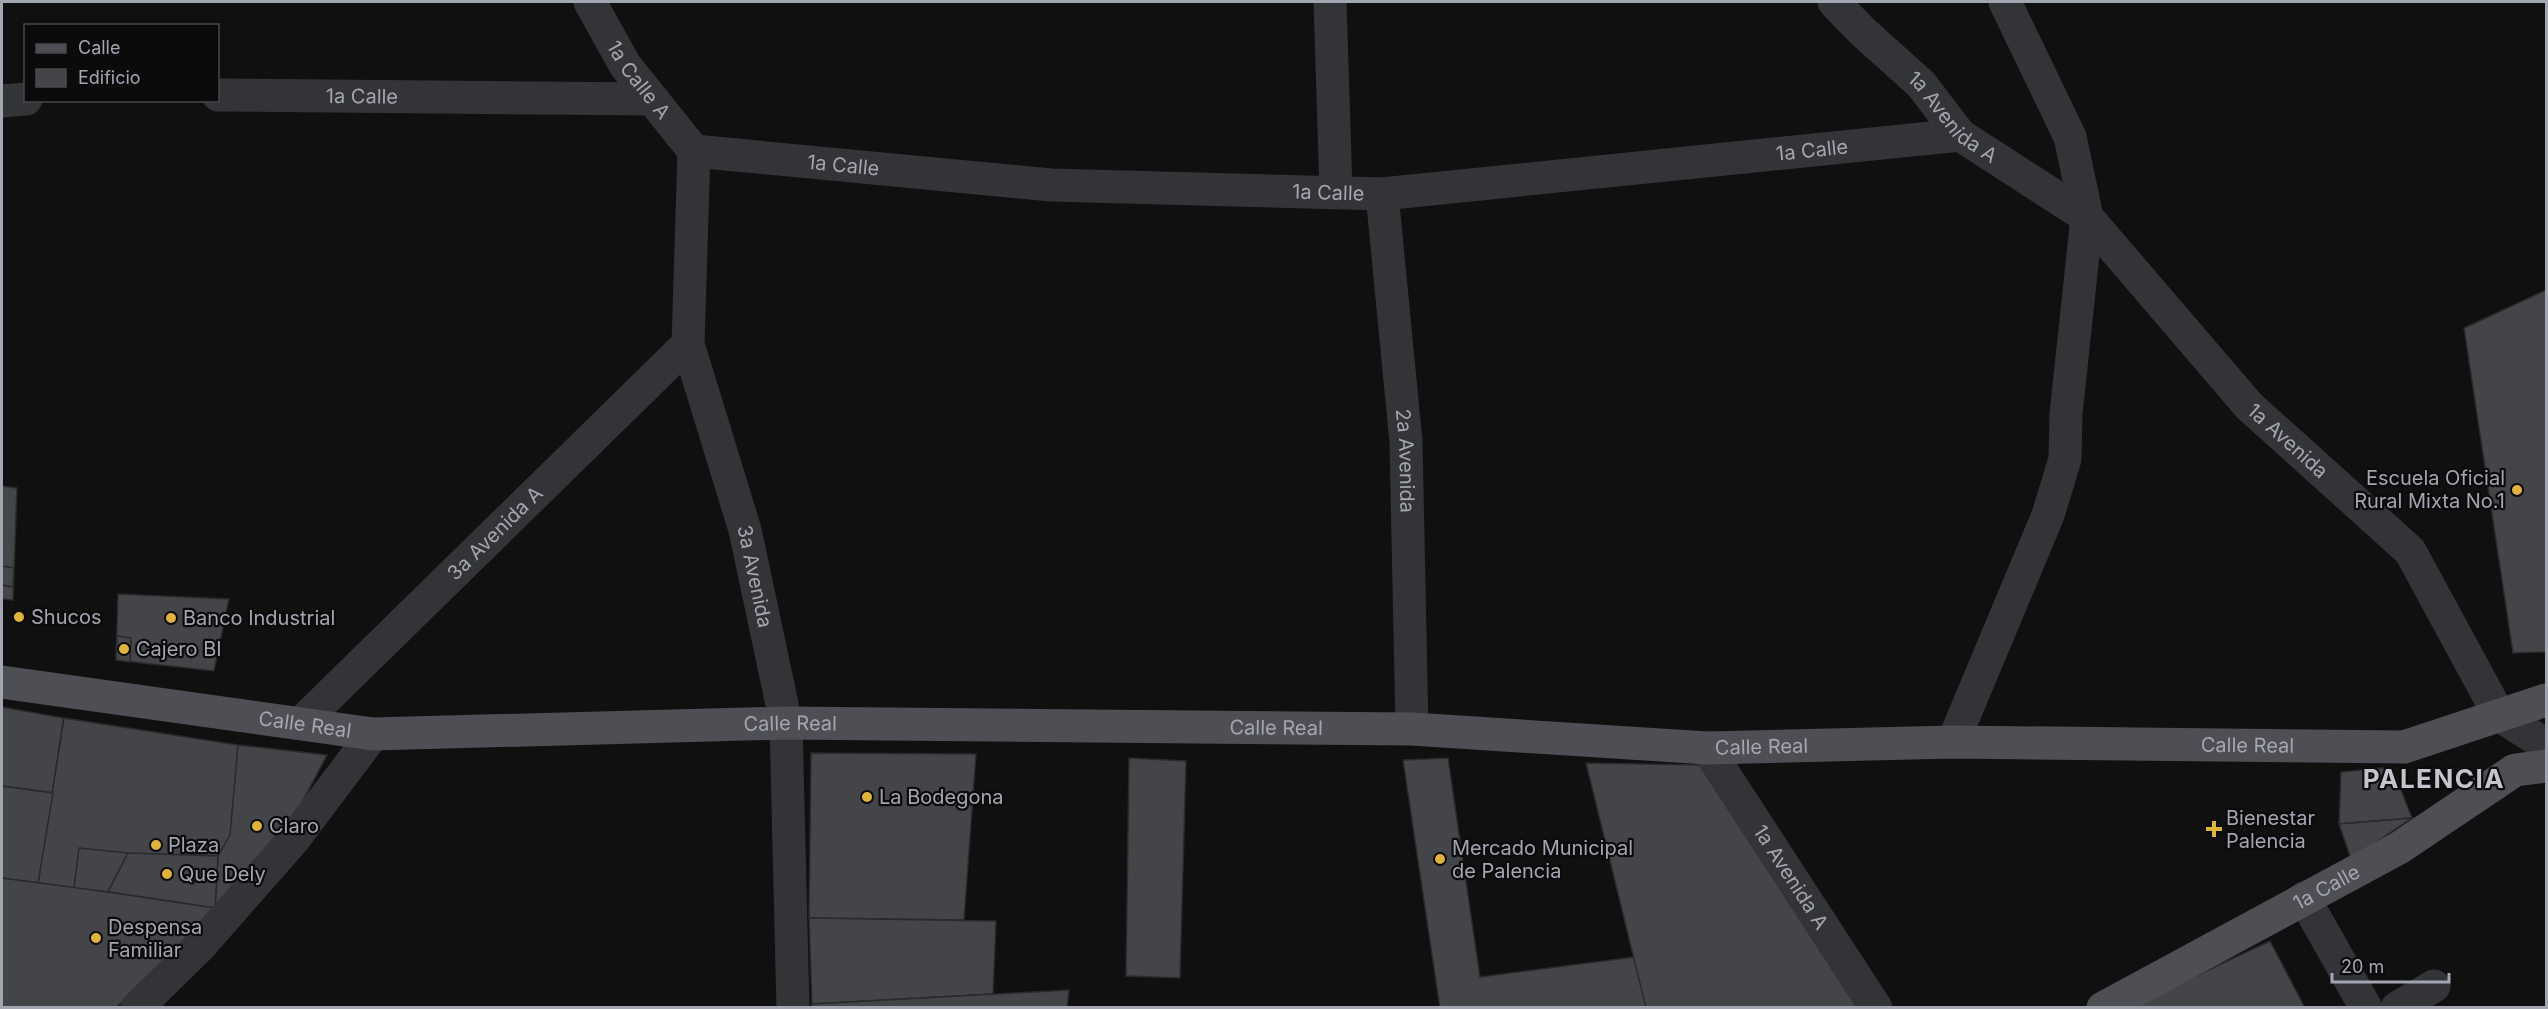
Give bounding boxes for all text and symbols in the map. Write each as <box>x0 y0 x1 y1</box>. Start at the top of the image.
legend <box>24 24 219 102</box>
text: Calle <box>78 37 120 58</box>
street label: 1a Calle A <box>602 37 676 124</box>
street label: 1a Avenida A <box>1903 66 2002 168</box>
text: Edificio <box>78 67 141 88</box>
street label: 1a Calle <box>326 84 398 109</box>
street label: 1a Calle <box>1775 135 1849 166</box>
street label: 1a Calle <box>806 150 880 181</box>
street label: 1a Calle <box>1292 180 1365 206</box>
street label: 1a Avenida <box>2242 398 2333 483</box>
street label: 2a Avenida <box>1391 408 1419 513</box>
place label: Escuela Oficial Rural Mixta No.1 <box>2354 466 2505 513</box>
street label: 3a Avenida A <box>442 481 548 585</box>
marker: Escuela Oficial Rural Mixta No.1 <box>2510 483 2524 497</box>
street label: 3a Avenida <box>732 523 777 630</box>
place label: Shucos <box>31 605 101 629</box>
place label: Banco Industrial <box>183 606 335 630</box>
marker: Shucos <box>12 610 26 624</box>
marker: Banco Industrial <box>164 611 178 625</box>
place label: Cajero BI <box>136 637 222 661</box>
marker: Cajero BI <box>117 642 131 656</box>
street label: Calle Real <box>257 706 353 743</box>
street label: Calle Real <box>743 711 837 736</box>
street label: Calle Real <box>1229 715 1323 740</box>
street label: Calle Real <box>2201 733 2294 758</box>
street label: Calle Real <box>1715 734 1809 760</box>
district label: PALENCIA <box>2363 763 2505 794</box>
place label: La Bodegona <box>879 785 1003 809</box>
marker: La Bodegona <box>860 790 874 804</box>
place label: Bienestar Palencia <box>2226 806 2315 853</box>
place label: Claro <box>269 814 319 838</box>
marker: Claro <box>250 819 264 833</box>
street label: 1a Avenida A <box>1748 820 1834 934</box>
marker: Bienestar Palencia <box>2207 822 2221 836</box>
place label: Plaza <box>168 833 219 857</box>
place label: Mercado Municipal de Palencia <box>1452 836 1633 883</box>
marker: Plaza <box>149 838 163 852</box>
marker: Mercado Municipal de Palencia <box>1433 852 1447 866</box>
street label: 1a Calle <box>2289 859 2364 915</box>
place label: Que Dely <box>179 862 266 886</box>
marker: Que Dely <box>160 867 174 881</box>
place label: Despensa Familiar <box>108 915 202 962</box>
marker: Despensa Familiar <box>89 931 103 945</box>
scale bar <box>2332 946 2449 984</box>
text: 20 m <box>2341 956 2384 977</box>

